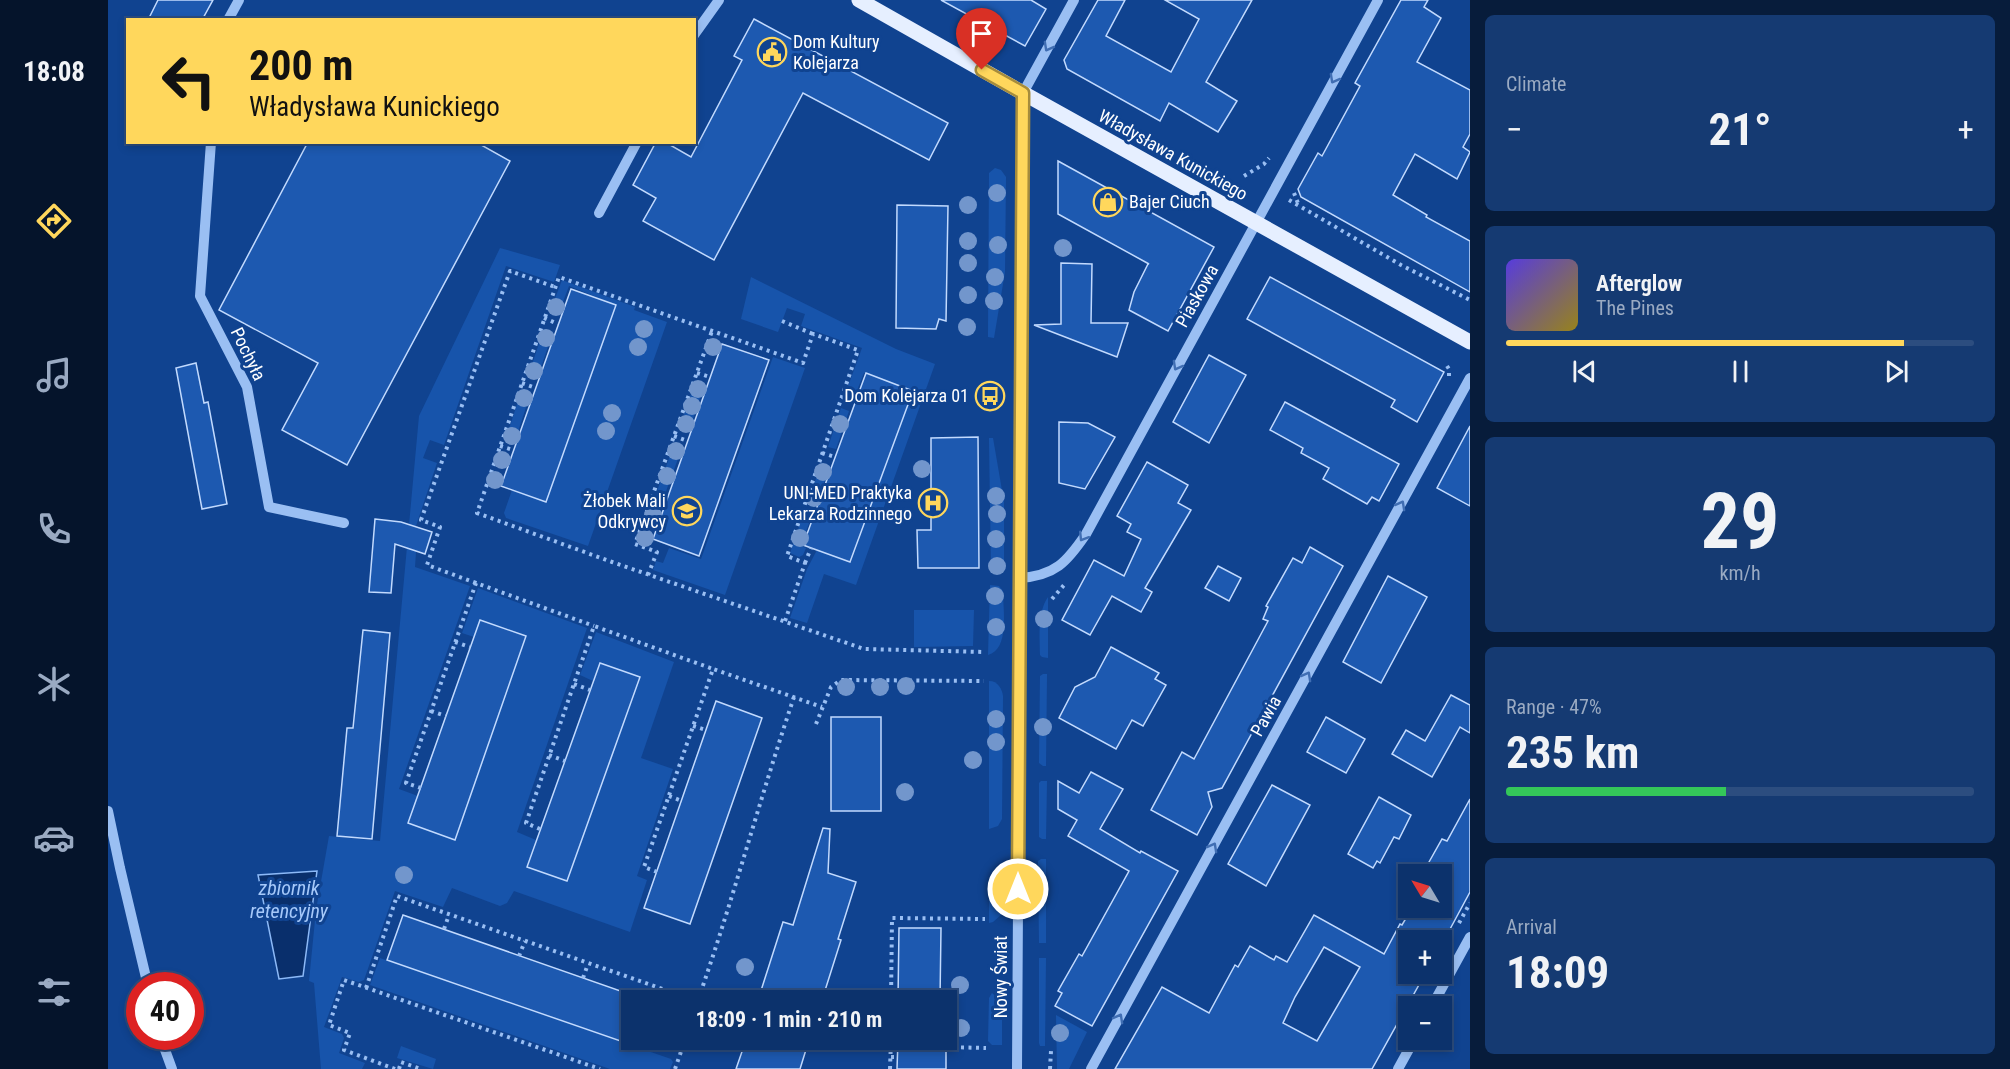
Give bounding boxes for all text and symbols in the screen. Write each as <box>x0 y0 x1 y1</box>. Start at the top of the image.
pin <box>956 8 1007 70</box>
icon: arrive <box>965 17 998 50</box>
place label: Dom Kultury Kolejarza <box>793 31 880 73</box>
public building icon: Dom Kultury Kolejarza <box>756 36 788 68</box>
one-way arrow <box>1044 40 1055 51</box>
text: 200 m <box>249 41 354 90</box>
icon: left <box>150 42 228 120</box>
text: 18:08 <box>23 56 85 88</box>
text: Climate <box>1506 72 1566 96</box>
one-way arrow <box>1330 73 1341 83</box>
text: Władysława Kunickiego <box>249 91 500 123</box>
text: 21° <box>1709 103 1772 156</box>
street label: Władysława Kunickiego <box>1095 105 1251 204</box>
text: − <box>1506 110 1523 149</box>
text: + <box>1958 110 1974 149</box>
shop icon: Bajer Ciuch <box>1092 186 1124 218</box>
place label: Bajer Ciuch <box>1129 191 1210 212</box>
icon: directions <box>33 200 75 242</box>
street label: Piaskowa <box>1171 261 1222 331</box>
text: Afterglow <box>1596 271 1682 296</box>
text: The Pines <box>1596 296 1674 320</box>
street label: Pochyła <box>227 324 270 384</box>
icon: music <box>33 354 75 396</box>
icon: previous <box>1568 355 1601 388</box>
icon: pause <box>1724 355 1757 388</box>
icon: next <box>1880 355 1913 388</box>
one-way arrow <box>1173 360 1184 370</box>
bus stop icon: Dom Kolejarza 01 <box>974 380 1006 412</box>
place label: Dom Kolejarza 01 <box>844 385 969 406</box>
text: 29 <box>1701 476 1779 567</box>
place label: UNI-MED Praktyka Lekarza Rodzinnego <box>769 482 912 524</box>
hospital icon: UNI-MED Praktyka Lekarza Rodzinnego <box>917 487 949 519</box>
place label: Żłobek Mali Odkrywcy <box>583 490 666 532</box>
school or university icon: Żłobek Mali Odkrywcy <box>671 495 703 527</box>
one-way arrow <box>1394 500 1405 511</box>
icon: phone <box>33 508 75 550</box>
one-way arrow <box>1080 530 1091 541</box>
text: km/h <box>1719 561 1761 585</box>
icon: climate <box>33 663 75 705</box>
one-way arrow <box>1300 671 1311 682</box>
street label: Pawia <box>1246 692 1285 740</box>
text: Range · 47% <box>1506 695 1602 719</box>
text: 235 km <box>1506 726 1639 779</box>
icon: car <box>33 817 75 859</box>
one-way arrow <box>1206 842 1217 853</box>
position arrow <box>986 857 1050 921</box>
north arrow <box>1398 864 1452 918</box>
map controls <box>1398 864 1452 1050</box>
water label: zbiornik retencyjny <box>250 876 329 923</box>
text: Arrival <box>1506 915 1557 939</box>
button: + <box>1398 930 1452 984</box>
street label: Nowy Świat <box>990 936 1011 1018</box>
text: 18:09 <box>1506 946 1609 999</box>
icon: filters <box>33 971 75 1013</box>
speed limit sign: 40 <box>126 972 204 1050</box>
button: − <box>1398 996 1452 1050</box>
text: 18:09 · 1 min · 210 m <box>696 1007 882 1032</box>
one-way arrow <box>1112 1013 1123 1024</box>

